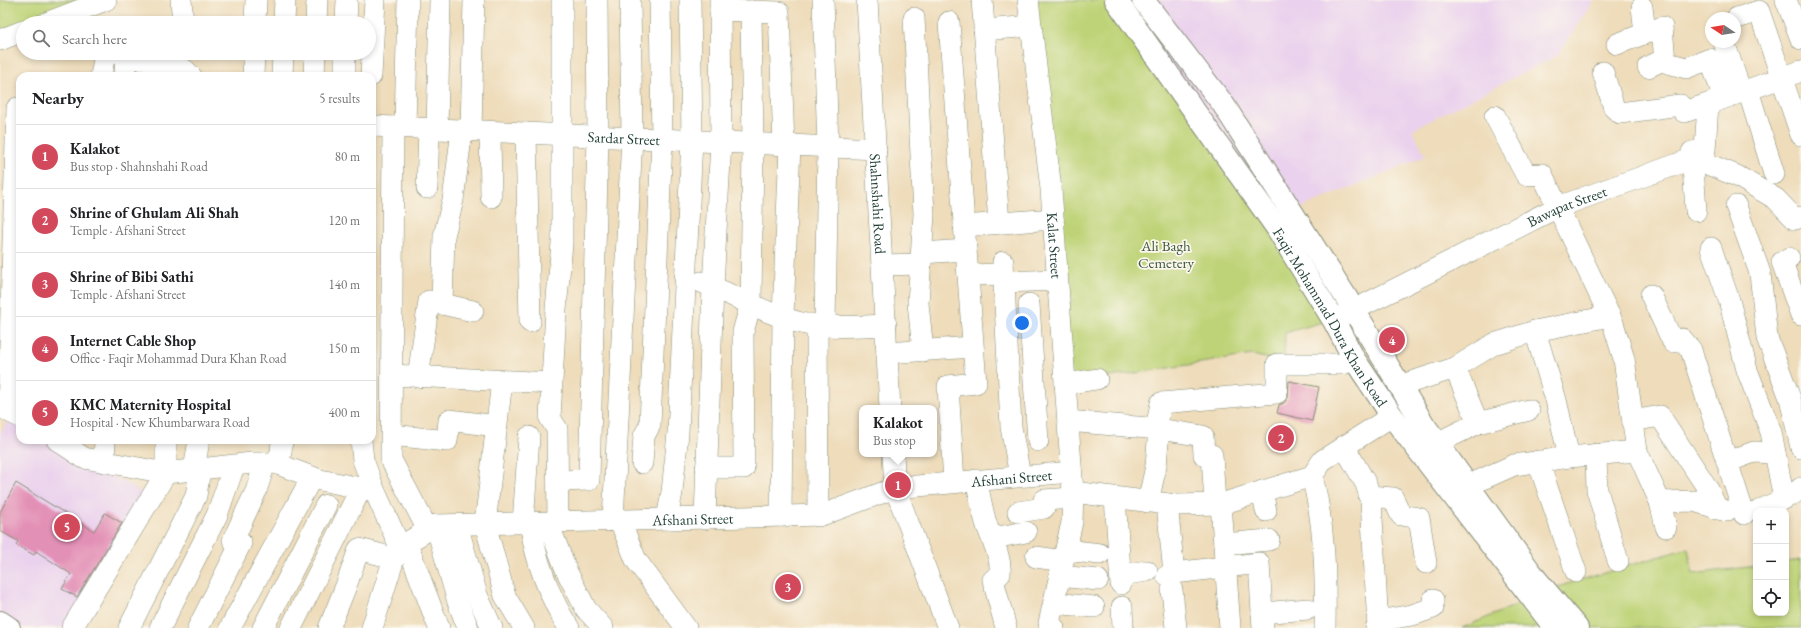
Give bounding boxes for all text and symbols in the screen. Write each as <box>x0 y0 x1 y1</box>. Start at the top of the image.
north arrow <box>1705 12 1741 48</box>
search box <box>16 16 376 60</box>
icon: search <box>30 27 52 49</box>
text: Search here <box>62 29 127 48</box>
text: Nearby <box>32 87 84 109</box>
text: 5 results <box>319 90 360 107</box>
street label: Sardar Street <box>587 126 661 149</box>
text: Kalakot <box>70 139 120 158</box>
text: 1 <box>42 148 48 165</box>
text: 80 m <box>335 148 360 165</box>
street label: Shahnshahi Road <box>866 153 891 255</box>
text: Bus stop · Shahnshahi Road <box>70 158 208 175</box>
street label: Bawapat Street <box>1524 181 1609 231</box>
text: Shrine of Ghulam Ali Shah <box>70 203 239 222</box>
text: 2 <box>42 212 48 229</box>
text: 120 m <box>329 212 360 229</box>
street label: Kalat Street <box>1043 212 1067 280</box>
text: Temple · Afshani Street <box>70 222 186 239</box>
street label: Faqir Mohammad Dura Khan Road <box>1269 224 1393 410</box>
park label: Ali Bagh Cemetery <box>1138 236 1195 272</box>
text: Shrine of Bibi Sathi <box>70 267 194 286</box>
text: 3 <box>42 276 48 293</box>
text: 140 m <box>329 276 360 293</box>
text: Temple · Afshani Street <box>70 286 186 303</box>
your location <box>1012 313 1032 333</box>
pin: 4 <box>1379 325 1405 355</box>
text: Internet Cable Shop <box>70 331 196 350</box>
text: 4 <box>42 340 48 357</box>
text: 150 m <box>329 340 360 357</box>
text: Office · Faqir Mohammad Dura Khan Road <box>70 350 287 367</box>
text: KMC Maternity Hospital <box>70 395 231 414</box>
text: 5 <box>42 404 48 421</box>
text: 400 m <box>329 404 360 421</box>
popup <box>859 405 937 457</box>
text: Kalakot <box>873 413 923 432</box>
text: Hospital · New Khumbarwara Road <box>70 414 250 431</box>
pin: 2 <box>1268 423 1294 453</box>
text: Bus stop <box>873 432 916 449</box>
street label: Afshani Street <box>969 464 1053 491</box>
pin: 1 <box>885 470 911 500</box>
street label: Afshani Street <box>651 508 734 529</box>
map controls <box>1753 508 1789 616</box>
button: + <box>1753 508 1789 544</box>
pin: 5 <box>54 512 80 542</box>
button: − <box>1753 544 1789 580</box>
pin: 3 <box>775 572 801 602</box>
button: locate <box>1753 580 1789 616</box>

